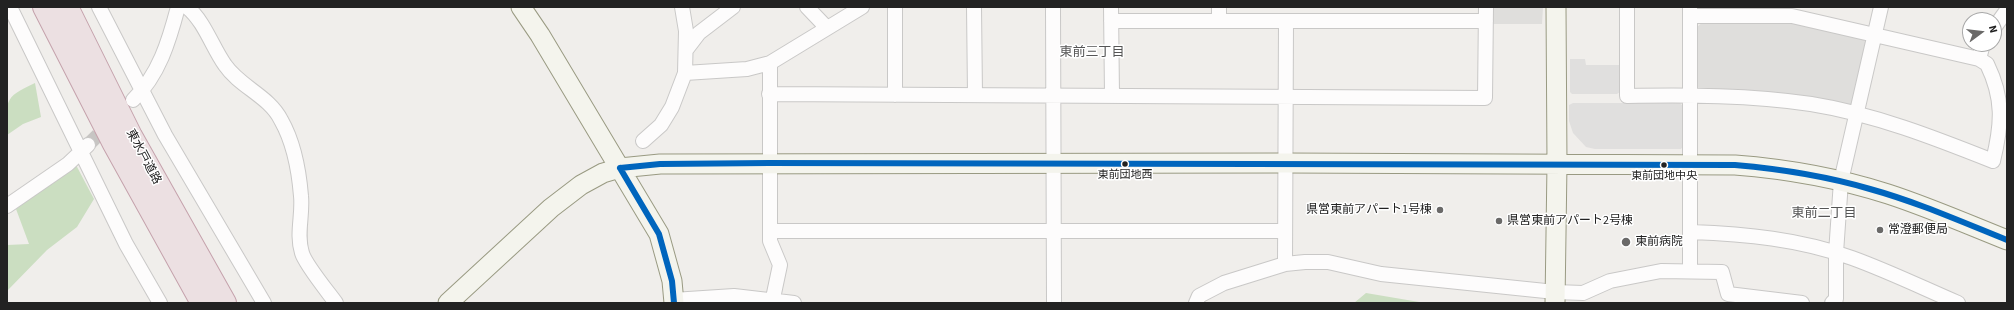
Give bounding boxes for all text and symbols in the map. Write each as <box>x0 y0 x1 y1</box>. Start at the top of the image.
north arrow <box>1962 12 2002 52</box>
text: N <box>1985 24 2001 34</box>
district label: 東前三丁目 <box>1060 45 1124 61</box>
street label: 東水戸道路 <box>123 127 163 187</box>
marker: 東前団地西 <box>1120 159 1130 169</box>
marker: 東前団地中央 <box>1659 160 1669 170</box>
place label: 東前団地西 <box>1098 169 1152 183</box>
place label: 東前団地中央 <box>1631 170 1697 184</box>
place label: 県営東前アパート1号棟 <box>1306 203 1432 217</box>
marker: 県営東前アパート1号棟 <box>1435 205 1445 215</box>
district label: 東前二丁目 <box>1792 206 1856 222</box>
place label: 県営東前アパート2号棟 <box>1507 214 1633 228</box>
marker: 県営東前アパート2号棟 <box>1494 216 1504 226</box>
place label: 常澄郵便局 <box>1888 223 1948 237</box>
marker: 常澄郵便局 <box>1875 225 1885 235</box>
place label: 東前病院 <box>1635 235 1683 249</box>
marker: 東前病院 <box>1620 236 1632 248</box>

